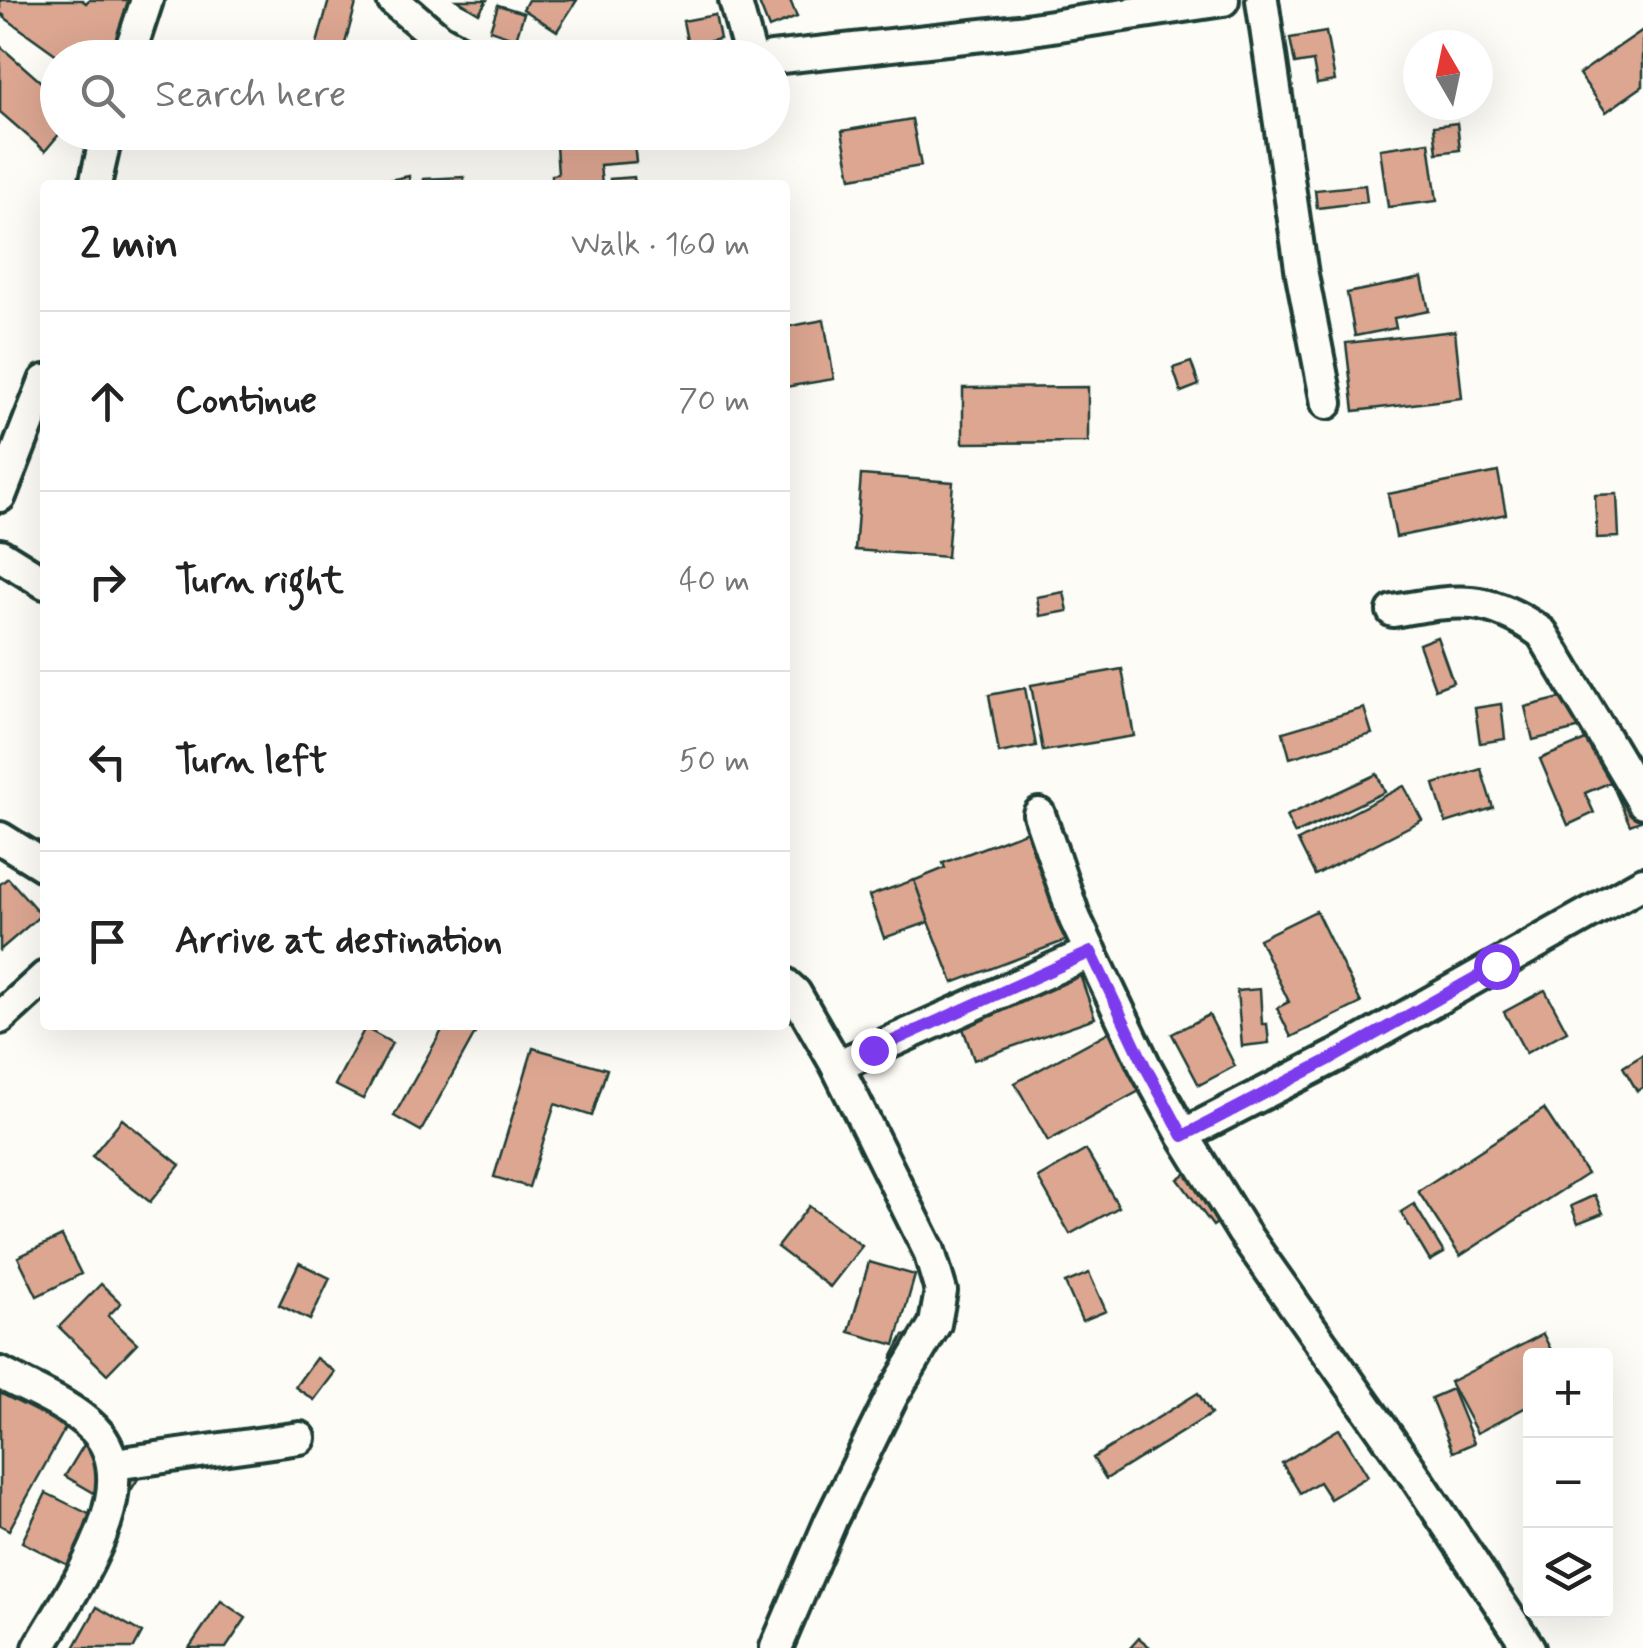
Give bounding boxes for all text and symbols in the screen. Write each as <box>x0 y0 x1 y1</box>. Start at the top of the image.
north arrow <box>1403 30 1493 120</box>
search box <box>40 40 790 150</box>
icon: search <box>75 68 130 123</box>
text: Search here <box>155 71 346 120</box>
text: 2 min <box>80 218 179 273</box>
text: Walk · 160 m <box>571 224 750 266</box>
icon: ahead <box>80 374 135 429</box>
text: Continue <box>175 377 317 426</box>
text: 70 m <box>678 380 750 422</box>
icon: right <box>80 554 135 609</box>
text: Turn right <box>175 557 344 606</box>
text: 40 m <box>679 560 750 602</box>
icon: left <box>80 734 135 789</box>
text: Turn left <box>175 737 327 786</box>
text: 50 m <box>678 740 750 782</box>
icon: arrive <box>80 914 135 969</box>
text: Arrive at destination <box>175 917 502 966</box>
route start <box>1474 944 1520 990</box>
route end <box>851 1028 897 1074</box>
map controls <box>1523 1348 1613 1618</box>
button: + <box>1523 1348 1613 1438</box>
button: − <box>1523 1438 1613 1528</box>
button: layers <box>1523 1528 1613 1618</box>

